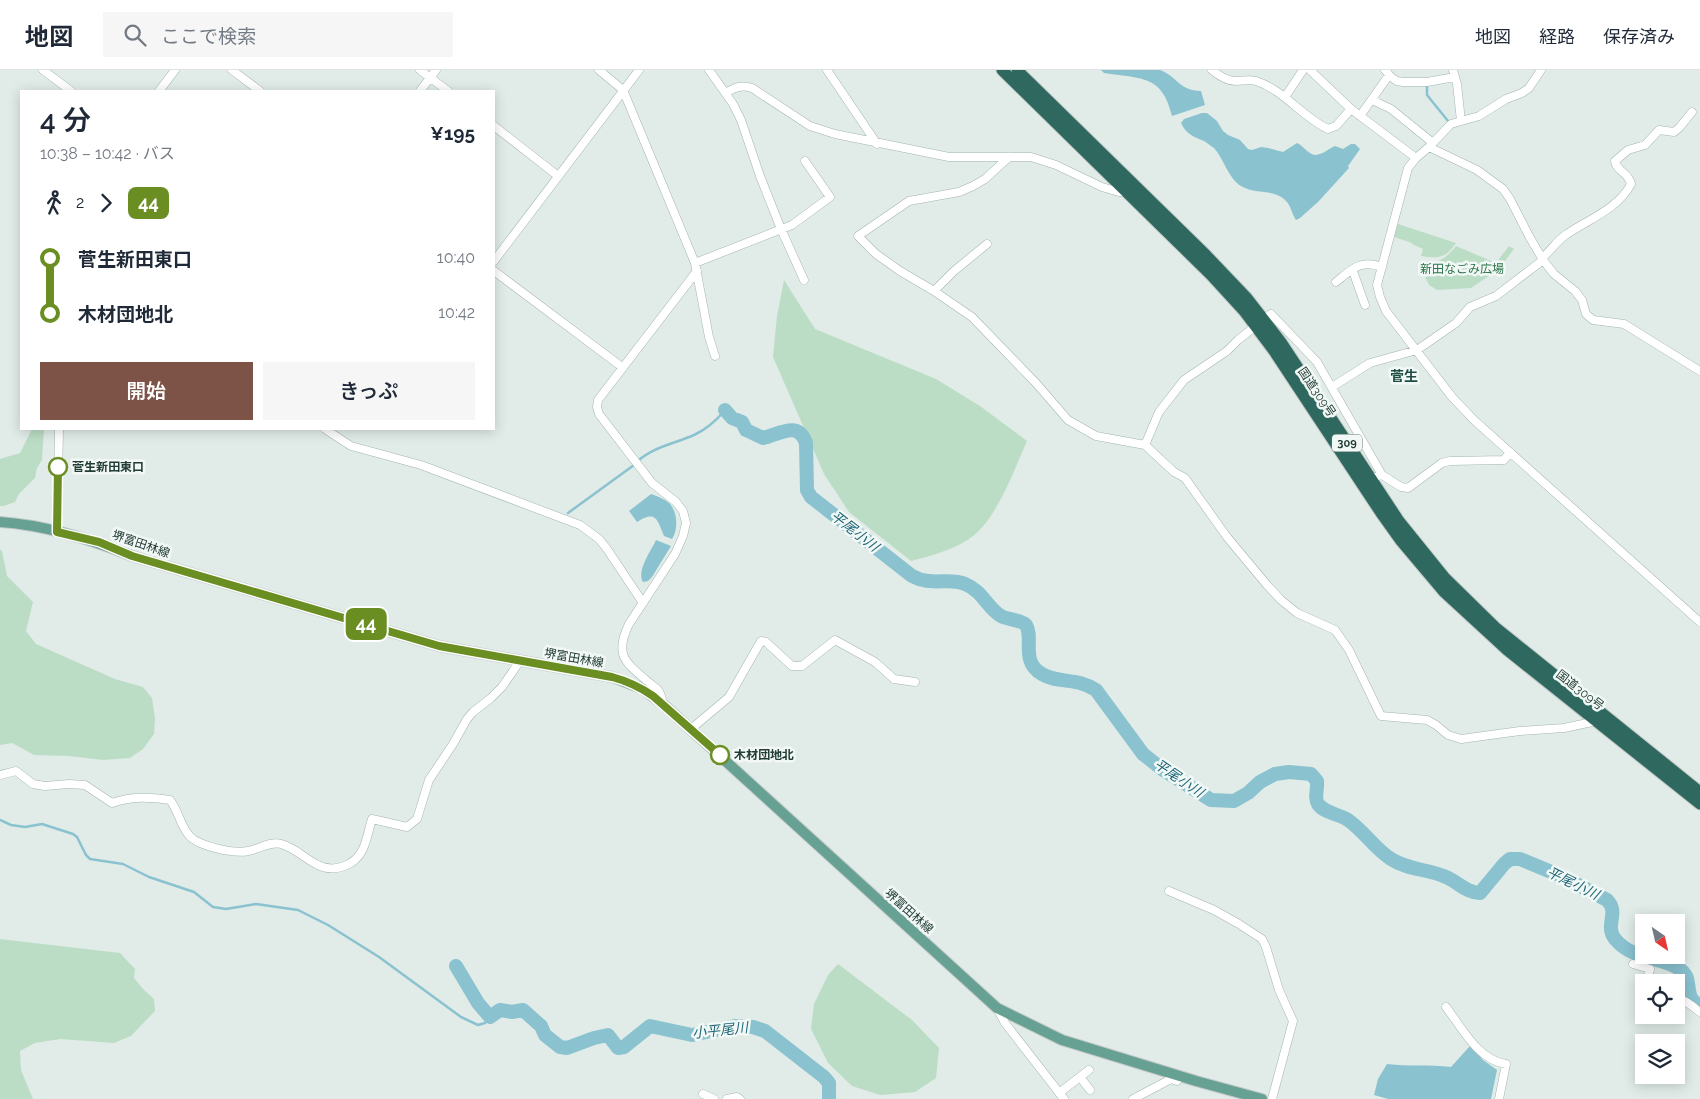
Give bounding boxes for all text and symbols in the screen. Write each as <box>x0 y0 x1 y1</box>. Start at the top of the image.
search box <box>103 12 453 57</box>
icon: search <box>121 21 149 49</box>
text: 地図 <box>25 22 73 51</box>
text: ここで検索 <box>161 25 256 47</box>
text: 地図 <box>1475 26 1511 47</box>
text: 経路 <box>1539 26 1575 47</box>
text: 保存済み <box>1603 26 1675 47</box>
text: 4 分 <box>40 104 91 137</box>
text: ¥195 <box>430 122 475 144</box>
text: 10:38 – 10:42 · バス <box>40 144 175 163</box>
icon: walk <box>40 189 68 217</box>
icon: forward <box>92 189 120 217</box>
text: 44 <box>138 192 159 213</box>
text: 2 <box>76 193 84 212</box>
text: 菅生新田東口 <box>78 248 192 270</box>
text: 10:40 <box>437 248 475 267</box>
park label: 新田なごみ広場 <box>1420 262 1504 276</box>
text: 木材団地北 <box>78 303 173 325</box>
text: 10:42 <box>438 303 475 322</box>
button: 開始 <box>40 362 253 420</box>
button: きっぷ <box>263 362 475 420</box>
street label: 国道309号 <box>1295 365 1339 419</box>
district label: 菅生 <box>1390 368 1418 384</box>
road number: 309 <box>1332 434 1362 452</box>
marker: 菅生新田東口 <box>48 457 68 477</box>
place label: 菅生新田東口 <box>72 460 144 474</box>
water label: 平尾小川 <box>828 507 884 556</box>
street label: 堺富田林線 <box>110 528 172 560</box>
line badge: 44 <box>344 608 388 640</box>
text: 44 <box>356 613 376 634</box>
street label: 堺富田林線 <box>543 646 605 670</box>
street label: 国道309号 <box>1553 667 1607 713</box>
marker: 木材団地北 <box>710 745 730 765</box>
place label: 木材団地北 <box>734 748 794 762</box>
water label: 平尾小川 <box>1151 756 1208 801</box>
water label: 平尾小川 <box>1544 864 1603 903</box>
street label: 堺富田林線 <box>882 886 936 936</box>
north arrow <box>1635 914 1685 964</box>
map controls <box>1635 914 1685 1084</box>
button: locate <box>1635 974 1685 1024</box>
water label: 小平尾川 <box>691 1019 751 1041</box>
button: layers <box>1635 1034 1685 1084</box>

